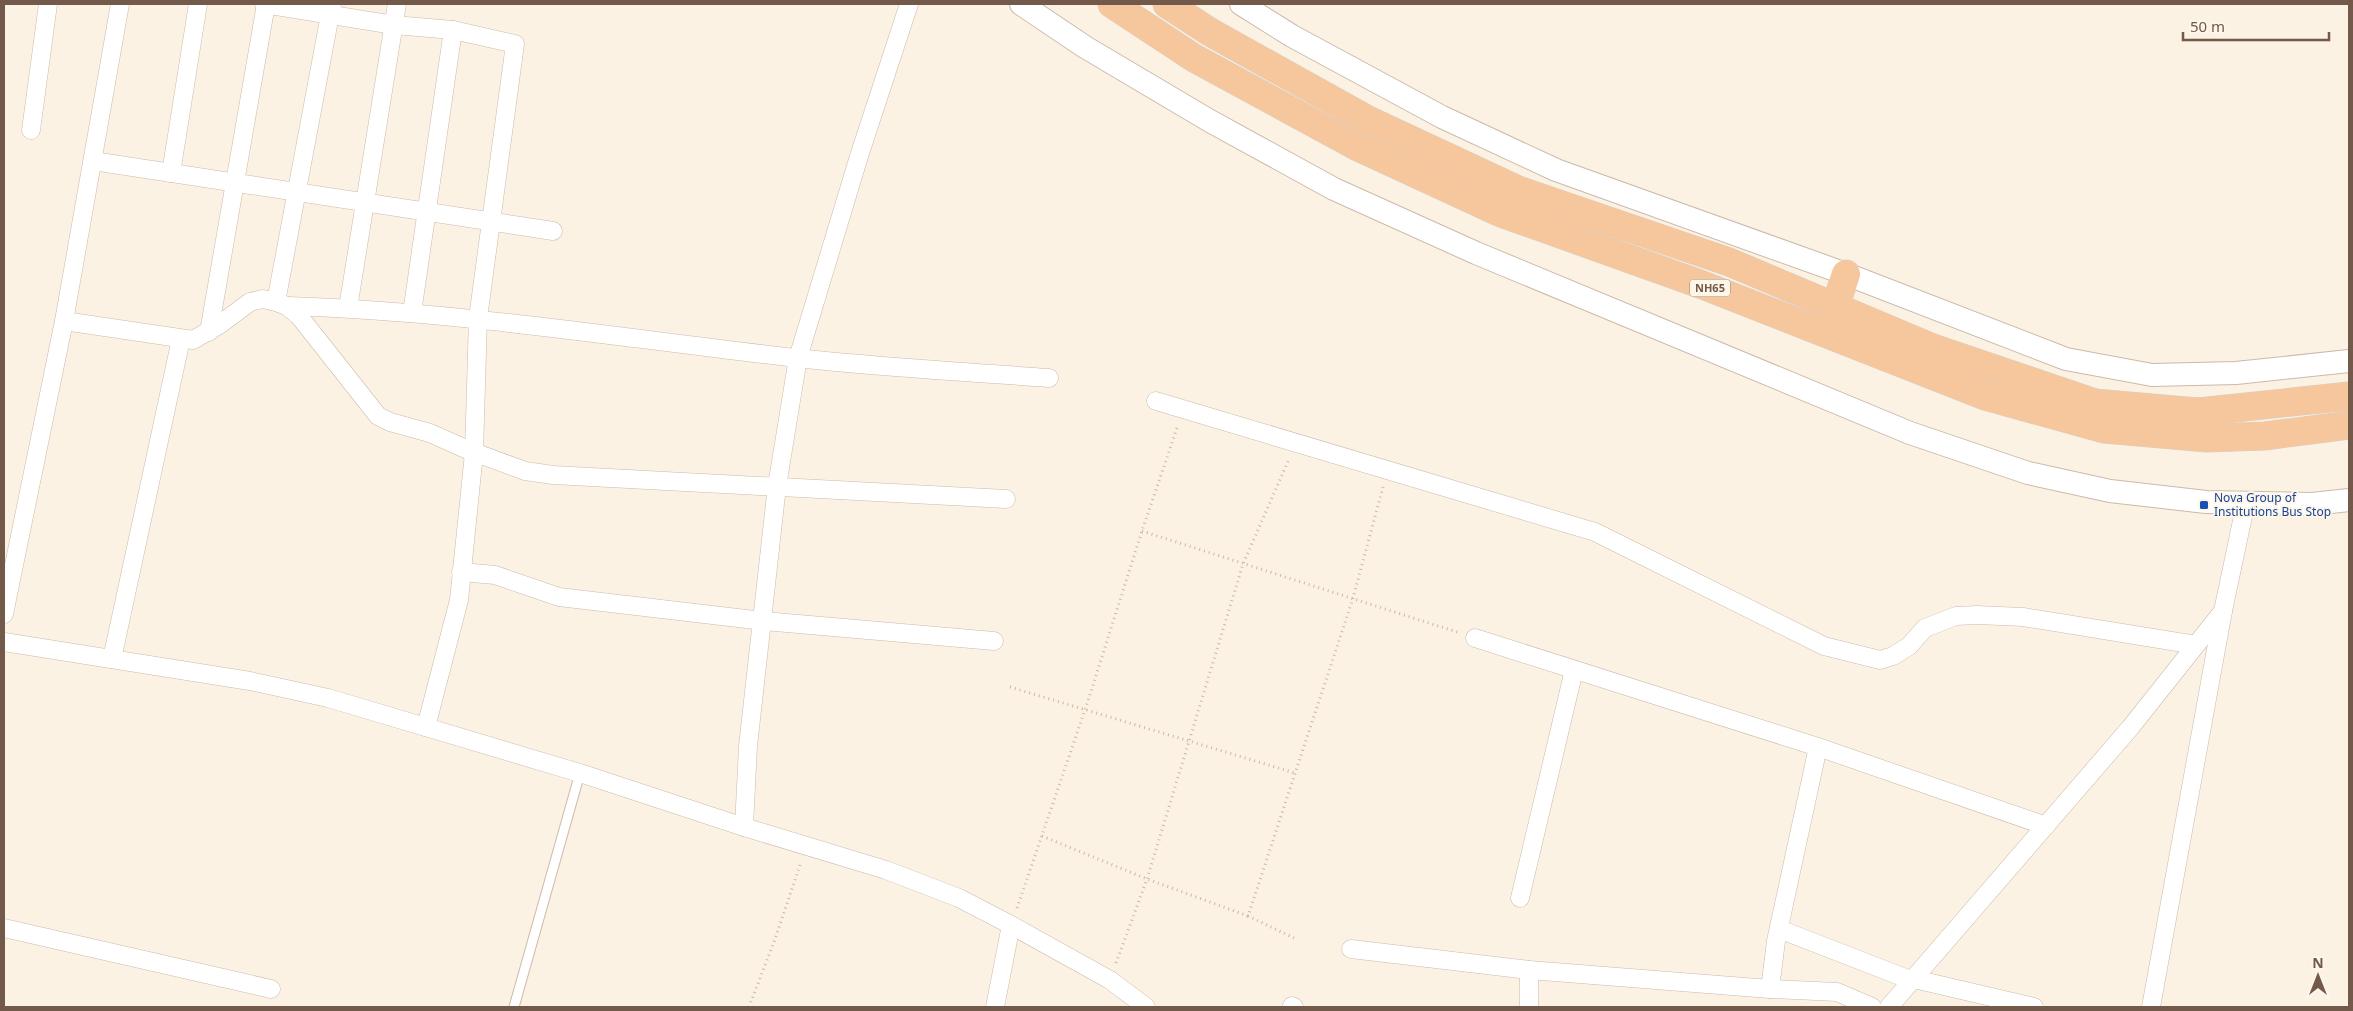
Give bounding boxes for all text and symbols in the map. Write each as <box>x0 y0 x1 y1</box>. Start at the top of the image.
scale bar <box>2183 10 2329 42</box>
text: 50 m <box>2190 16 2225 36</box>
road number: NH65 <box>1690 280 1730 296</box>
place label: Nova Group of Institutions Bus Stop <box>2214 489 2331 520</box>
marker: Nova Group of Institutions Bus Stop <box>2198 499 2210 511</box>
north arrow <box>2293 951 2343 1001</box>
text: N <box>2312 953 2324 972</box>

